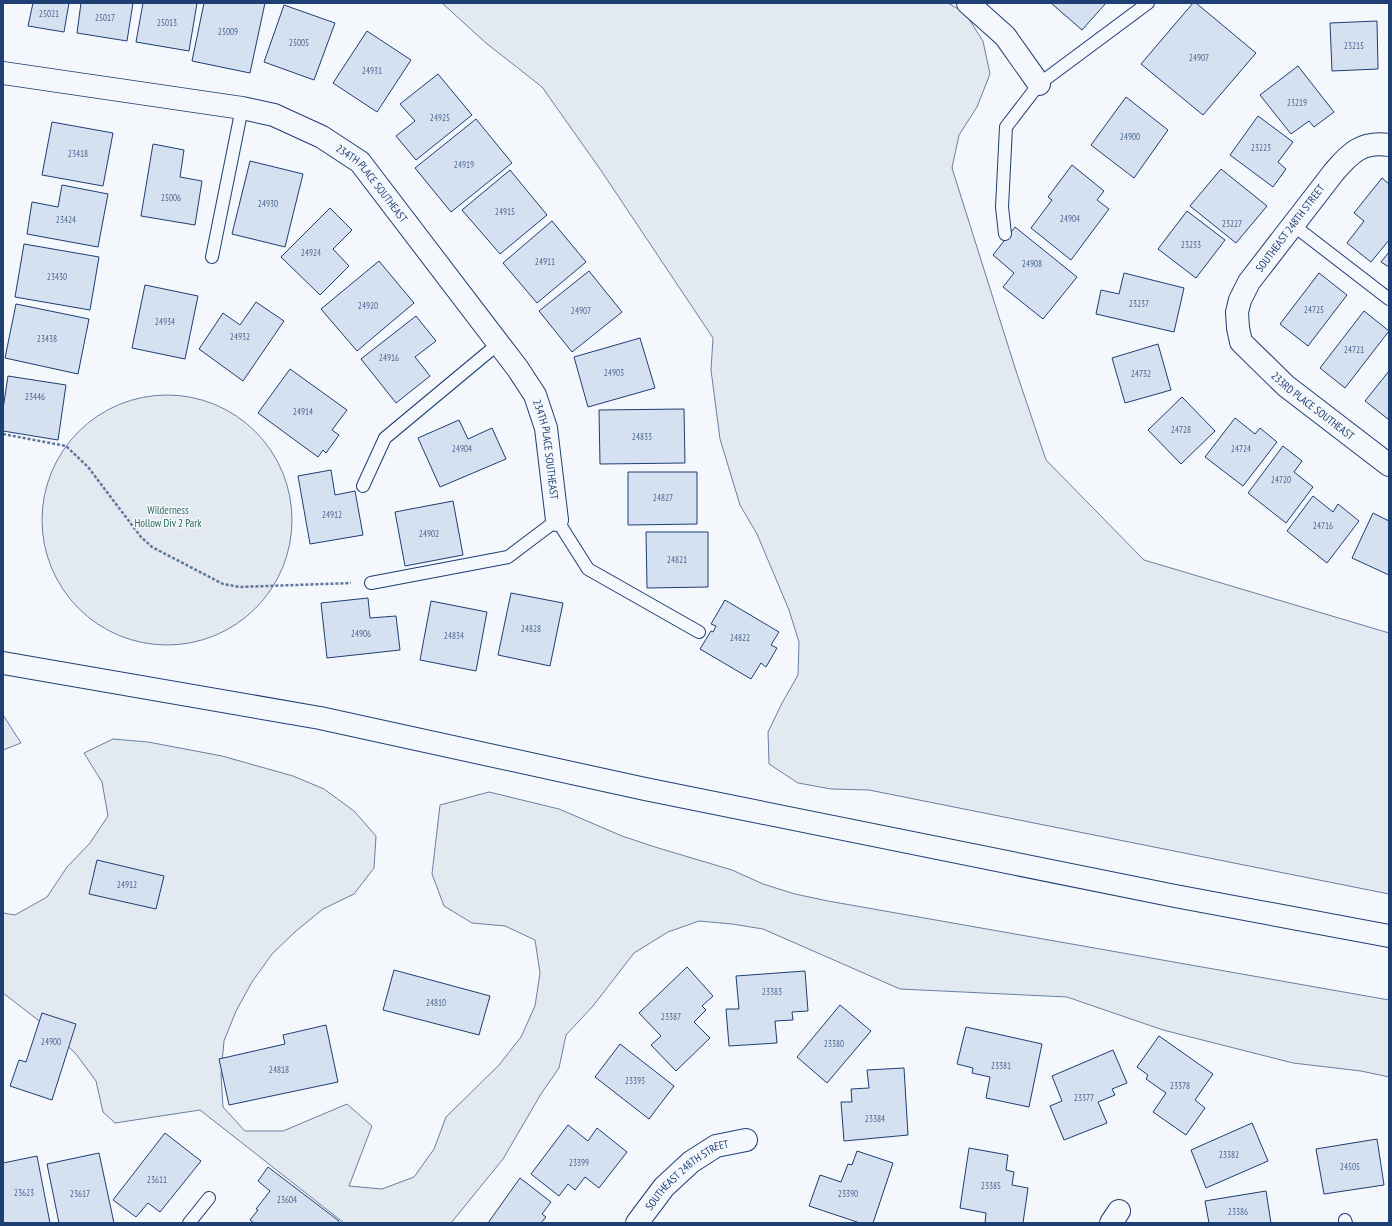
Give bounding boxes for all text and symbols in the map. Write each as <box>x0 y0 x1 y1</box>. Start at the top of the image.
house number: 25021 <box>39 8 59 19</box>
house number: 25017 <box>95 12 115 23</box>
house number: 25013 <box>157 17 177 28</box>
house number: 25009 <box>218 26 238 37</box>
house number: 25005 <box>289 37 309 48</box>
house number: 23215 <box>1344 40 1364 51</box>
house number: 24907 <box>1189 52 1209 63</box>
house number: 24931 <box>362 65 382 76</box>
house number: 23219 <box>1287 97 1307 108</box>
house number: 24925 <box>430 112 450 123</box>
house number: 24900 <box>1120 131 1140 142</box>
street label: 234TH PLACE SOUTHEAST <box>333 141 411 225</box>
house number: 23223 <box>1251 142 1271 153</box>
house number: 23418 <box>68 148 88 159</box>
house number: 24919 <box>454 159 474 170</box>
street label: SOUTHEAST 248TH STREET <box>1252 181 1328 275</box>
house number: 25006 <box>161 192 181 203</box>
house number: 24930 <box>258 198 278 209</box>
house number: 24915 <box>495 206 515 217</box>
house number: 24904 <box>1060 213 1080 224</box>
house number: 23424 <box>56 214 76 225</box>
house number: 23227 <box>1222 218 1242 229</box>
house number: 23233 <box>1181 239 1201 250</box>
house number: 24924 <box>301 247 321 258</box>
house number: 24911 <box>535 256 555 267</box>
house number: 24908 <box>1022 258 1042 269</box>
house number: 23430 <box>47 271 67 282</box>
house number: 23237 <box>1129 298 1149 309</box>
house number: 24920 <box>358 300 378 311</box>
house number: 24725 <box>1304 304 1324 315</box>
house number: 24907 <box>571 305 591 316</box>
house number: 24934 <box>155 316 175 327</box>
house number: 24932 <box>230 331 250 342</box>
house number: 23438 <box>37 333 57 344</box>
house number: 24721 <box>1344 344 1364 355</box>
house number: 24916 <box>379 352 399 363</box>
house number: 24903 <box>604 367 624 378</box>
house number: 24732 <box>1131 368 1151 379</box>
street label: 233RD PLACE SOUTHEAST <box>1268 369 1357 443</box>
house number: 23446 <box>25 391 45 402</box>
street label: 234TH PLACE SOUTHEAST <box>530 398 562 500</box>
house number: 24914 <box>293 406 313 417</box>
house number: 24728 <box>1171 424 1191 435</box>
house number: 24833 <box>632 431 652 442</box>
house number: 24904 <box>452 443 472 454</box>
house number: 24724 <box>1231 443 1251 454</box>
house number: 24720 <box>1271 474 1291 485</box>
house number: 24827 <box>653 492 673 503</box>
park label: Wilderness Hollow Div 2 Park <box>134 503 202 530</box>
house number: 24912 <box>322 509 342 520</box>
house number: 24716 <box>1313 520 1333 531</box>
house number: 24902 <box>419 528 439 539</box>
house number: 24821 <box>667 554 687 565</box>
house number: 24828 <box>521 623 541 634</box>
house number: 24906 <box>351 628 371 639</box>
house number: 24834 <box>444 630 464 641</box>
house number: 24822 <box>730 632 750 643</box>
house number: 24912 <box>117 879 137 890</box>
house number: 23383 <box>762 986 782 997</box>
house number: 24810 <box>426 997 446 1008</box>
house number: 23387 <box>661 1011 681 1022</box>
house number: 24900 <box>41 1036 61 1047</box>
house number: 23380 <box>824 1038 844 1049</box>
house number: 23381 <box>991 1060 1011 1071</box>
house number: 24818 <box>269 1064 289 1075</box>
house number: 23393 <box>625 1075 645 1086</box>
house number: 23378 <box>1170 1080 1190 1091</box>
house number: 23377 <box>1074 1092 1094 1103</box>
house number: 23384 <box>865 1113 885 1124</box>
street label: SOUTHEAST 248TH STREET <box>642 1137 730 1213</box>
house number: 23382 <box>1219 1149 1239 1160</box>
house number: 23399 <box>569 1157 589 1168</box>
house number: 24505 <box>1340 1161 1360 1172</box>
house number: 23611 <box>147 1174 167 1185</box>
house number: 23385 <box>981 1180 1001 1191</box>
house number: 23623 <box>14 1187 34 1198</box>
house number: 23617 <box>70 1188 90 1199</box>
house number: 23390 <box>838 1188 858 1199</box>
house number: 23604 <box>277 1194 297 1205</box>
house number: 23386 <box>1228 1206 1248 1217</box>

